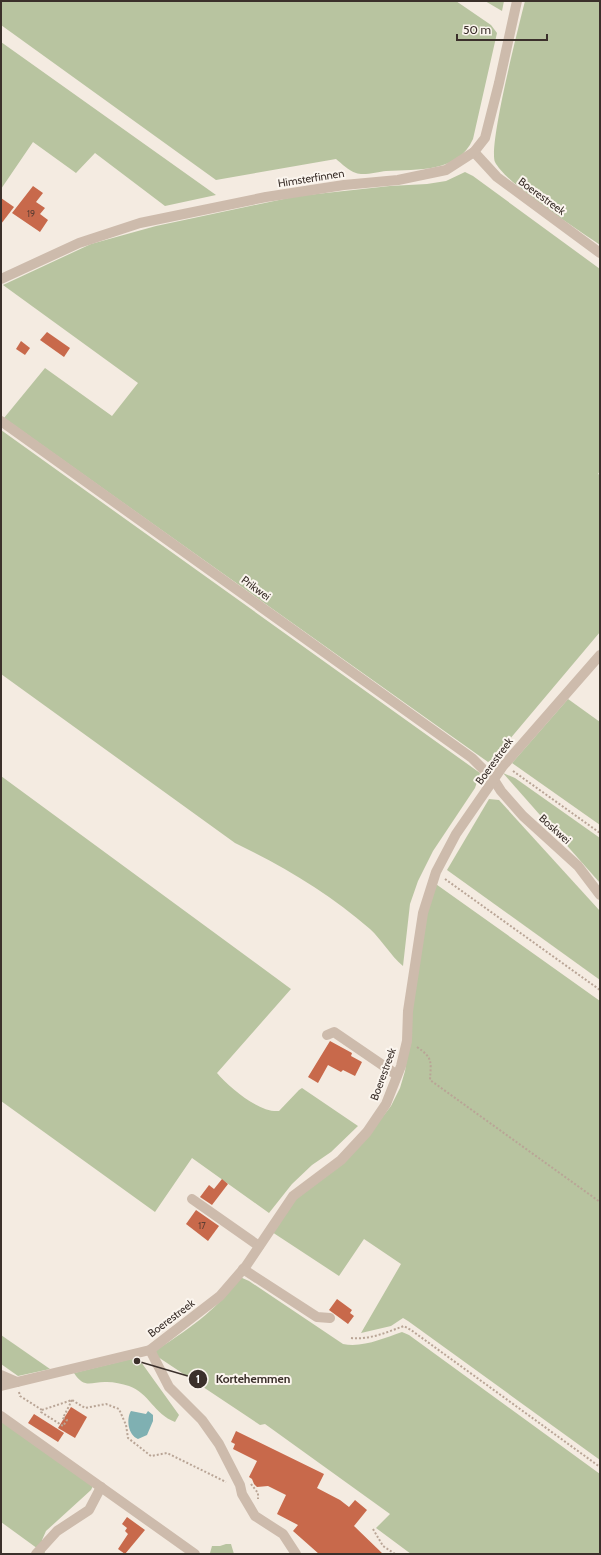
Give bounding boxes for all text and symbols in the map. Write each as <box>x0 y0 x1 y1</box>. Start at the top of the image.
scale bar <box>457 16 547 42</box>
text: 50 m <box>463 22 491 37</box>
street label: Himsterfinnen <box>277 166 345 190</box>
street label: Boerestreek <box>516 174 568 218</box>
house number: 19 <box>27 208 35 219</box>
street label: Prikwei <box>239 573 273 603</box>
street label: Boerestreek <box>472 735 516 787</box>
street label: Boskwei <box>536 811 574 847</box>
street label: Boerestreek <box>367 1046 399 1102</box>
house number: 17 <box>198 1220 206 1231</box>
street label: Boerestreek <box>145 1296 197 1340</box>
callout: Kortehemmen <box>188 1367 299 1391</box>
text: 1 <box>196 1371 200 1386</box>
text: Kortehemmen <box>216 1371 290 1386</box>

